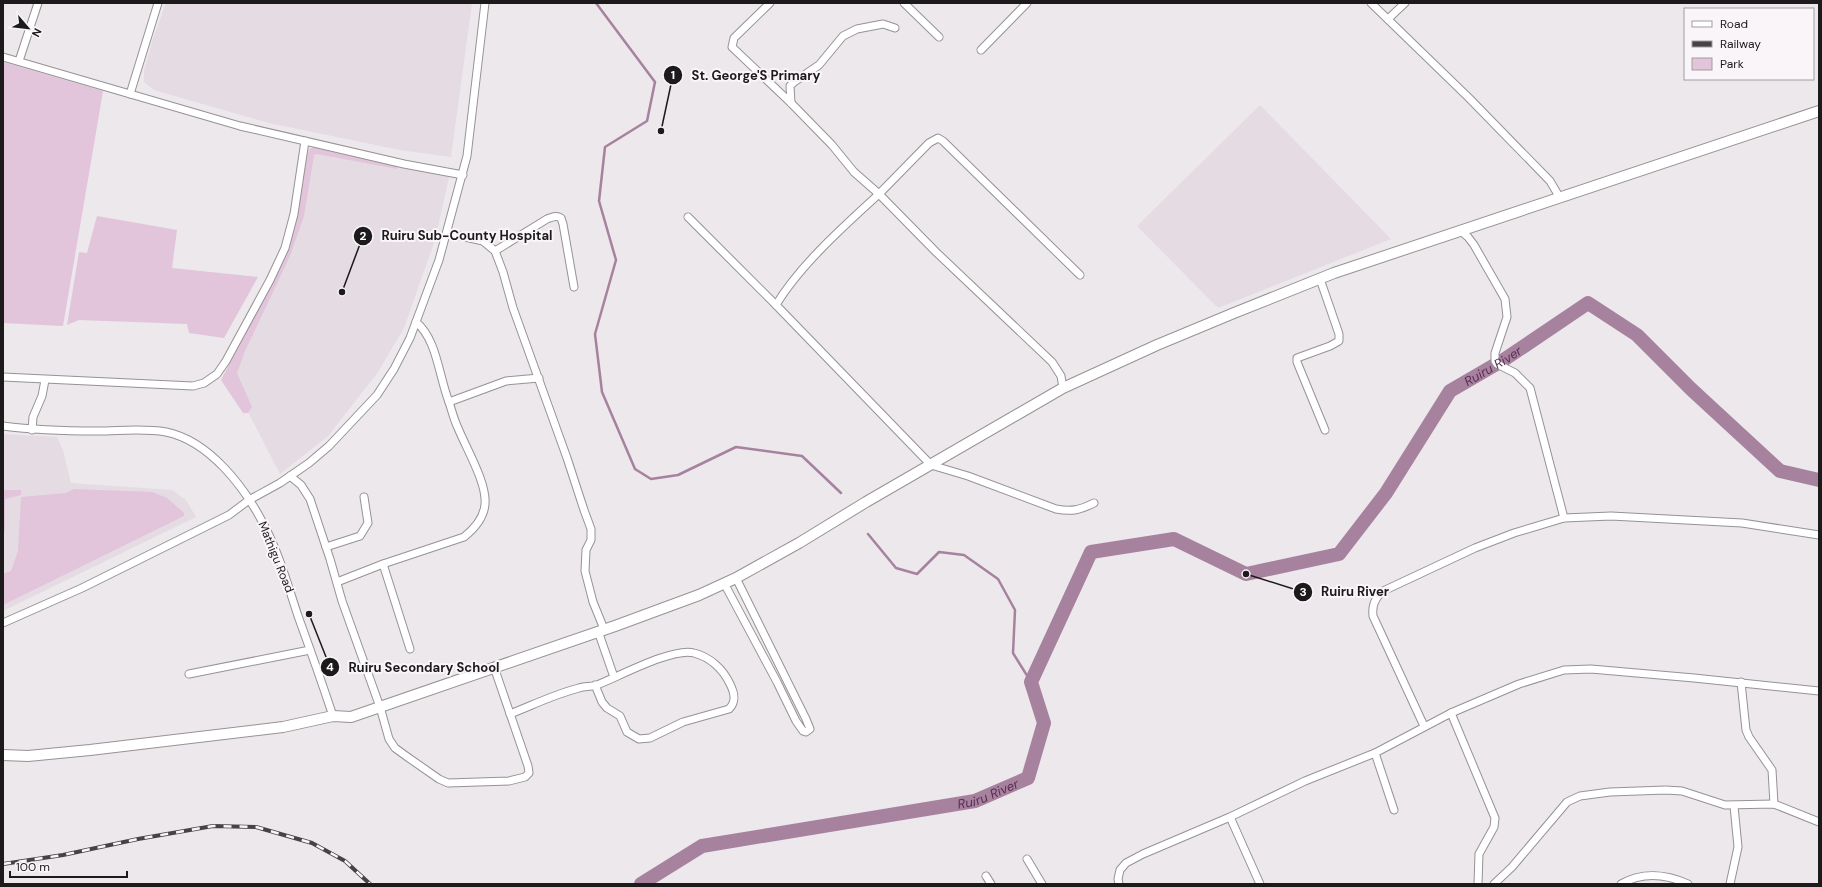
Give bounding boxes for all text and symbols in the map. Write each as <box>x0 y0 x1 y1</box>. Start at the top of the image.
north arrow <box>8 8 48 48</box>
legend <box>1684 8 1814 80</box>
text: Road <box>1720 16 1748 32</box>
text: N <box>29 26 45 40</box>
text: Railway <box>1720 36 1761 52</box>
text: Park <box>1720 56 1744 72</box>
callout: St. George'S Primary <box>663 62 828 87</box>
text: 1 <box>671 67 675 83</box>
text: St. George'S Primary <box>692 67 821 84</box>
callout: Ruiru Sub-County Hospital <box>353 223 560 248</box>
text: Ruiru Sub-County Hospital <box>381 227 553 244</box>
text: 2 <box>360 228 367 244</box>
water label: Ruiru River <box>1461 342 1526 390</box>
street label: Mathigu Road <box>254 519 298 595</box>
callout: Ruiru River <box>1293 579 1397 604</box>
text: Ruiru River <box>1321 583 1390 600</box>
text: 3 <box>1299 584 1307 600</box>
callout: Ruiru Secondary School <box>320 654 507 679</box>
text: 4 <box>326 659 334 675</box>
text: Ruiru Secondary School <box>348 659 500 676</box>
water label: Ruiru River <box>956 775 1022 813</box>
scale bar <box>10 853 127 879</box>
text: 100 m <box>16 859 50 875</box>

